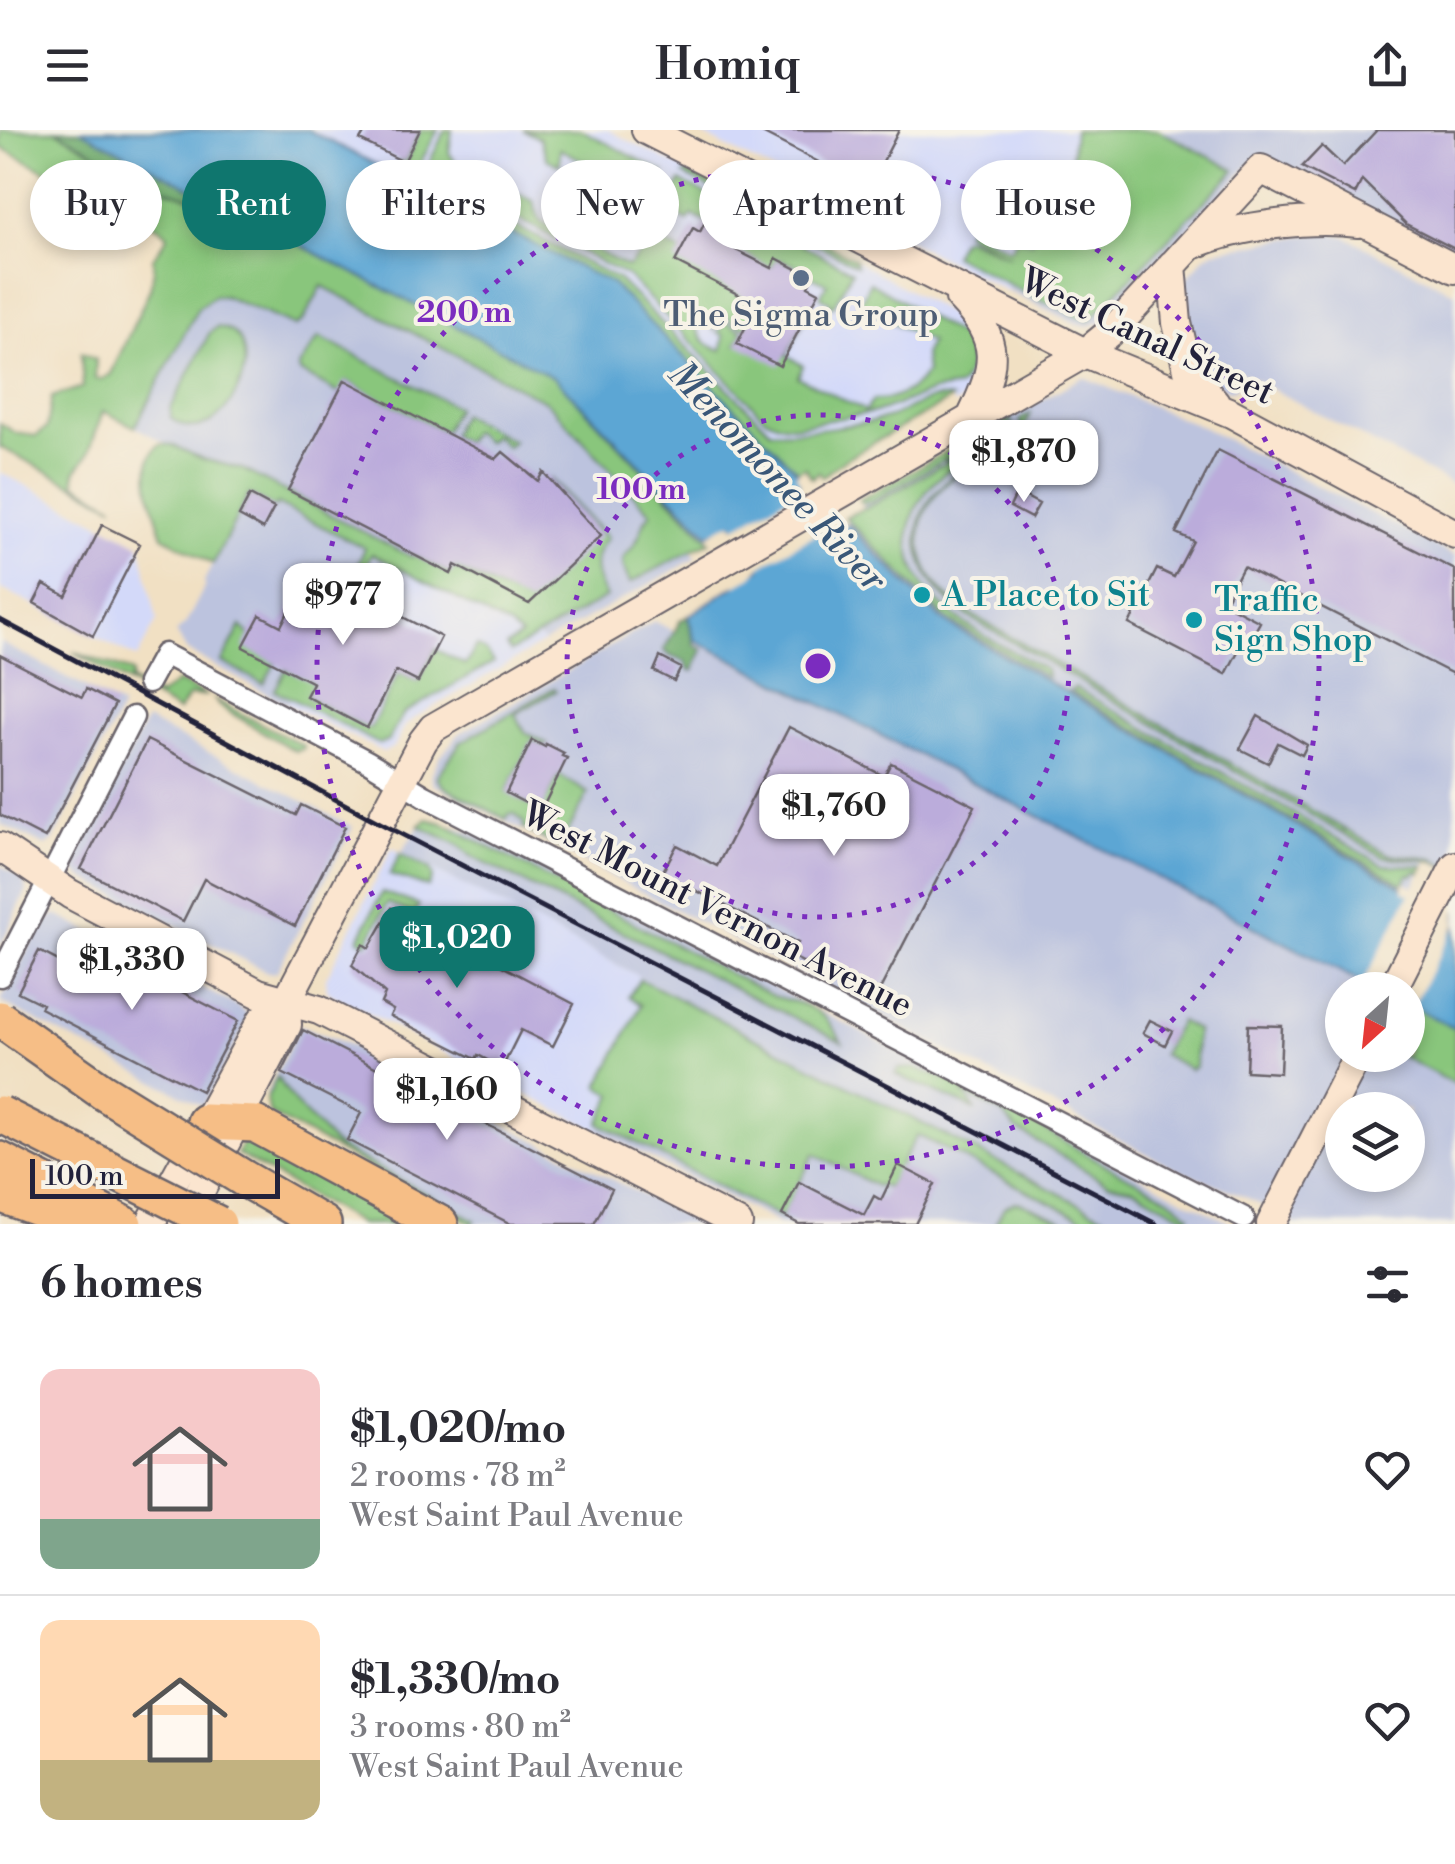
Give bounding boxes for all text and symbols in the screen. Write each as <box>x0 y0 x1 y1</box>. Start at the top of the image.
text: Homiq <box>655 37 800 94</box>
icon: menu <box>40 38 95 93</box>
icon: share <box>1360 38 1415 93</box>
chip: Buy <box>30 160 162 250</box>
chip: Rent <box>182 160 326 250</box>
chip: Filters <box>346 160 521 250</box>
chip: New <box>541 160 679 250</box>
chip: Apartment <box>699 160 941 250</box>
chip: House <box>961 160 1131 250</box>
street label: West Canal Street <box>1012 259 1281 415</box>
marker: The Sigma Group <box>790 267 812 289</box>
text: 200 m <box>417 294 511 332</box>
place label: The Sigma Group <box>663 294 939 337</box>
water label: Menomonee River <box>658 352 897 603</box>
pin: $1,870 <box>943 420 1105 505</box>
text: $1,870 <box>971 432 1077 472</box>
text: 100 m <box>596 471 686 509</box>
pin: $977 <box>284 563 402 648</box>
place label: A Place to Sit <box>941 574 1150 617</box>
text: $977 <box>305 575 381 615</box>
place label: Traffic Sign Shop <box>1214 579 1373 662</box>
marker: A Place to Sit <box>911 584 933 606</box>
marker: Traffic Sign Shop <box>1183 609 1205 631</box>
centre of rings <box>800 648 836 684</box>
pin: $1,760 <box>753 774 915 859</box>
text: $1,760 <box>781 786 887 826</box>
street label: West Mount Vernon Avenue <box>514 792 920 1027</box>
pin: $1,020 <box>376 906 538 991</box>
text: $1,020 <box>402 918 512 958</box>
pin: $1,330 <box>51 928 213 1013</box>
text: $1,330 <box>79 940 185 980</box>
north arrow <box>1325 972 1425 1072</box>
map controls <box>1325 972 1425 1192</box>
pin: $1,160 <box>366 1058 528 1143</box>
text: $1,160 <box>396 1070 498 1110</box>
button: layers <box>1325 1092 1425 1192</box>
scale bar <box>30 1154 280 1198</box>
text: 100 m <box>45 1159 124 1194</box>
icon: filters <box>1360 1257 1415 1312</box>
text: 6 homes <box>40 1258 203 1311</box>
text: $1,020/mo <box>350 1403 566 1456</box>
icon: home <box>120 1409 240 1529</box>
icon: heart <box>1360 1442 1415 1497</box>
text: 2 rooms · 78 m² <box>350 1456 566 1496</box>
text: West Saint Paul Avenue <box>350 1496 684 1536</box>
text: $1,330/mo <box>350 1654 561 1707</box>
icon: home <box>120 1660 240 1780</box>
icon: heart <box>1360 1693 1415 1748</box>
text: 3 rooms · 80 m² <box>350 1707 571 1747</box>
text: West Saint Paul Avenue <box>350 1747 684 1787</box>

